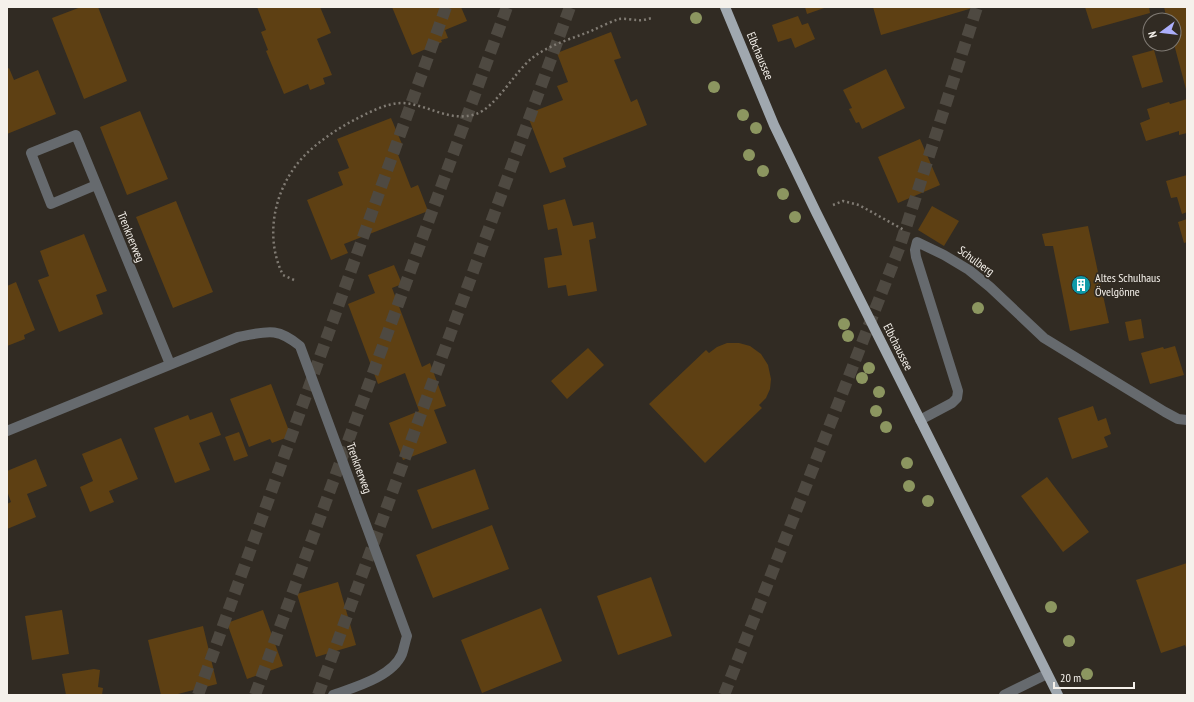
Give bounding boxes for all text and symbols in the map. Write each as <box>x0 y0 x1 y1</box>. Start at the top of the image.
north arrow <box>1142 12 1182 52</box>
street label: Elbchaussee <box>744 30 777 82</box>
text: N <box>1145 30 1160 39</box>
street label: Trenknerweg <box>115 209 148 264</box>
street label: Schulberg <box>955 242 997 279</box>
place label: Altes Schulhaus Övelgönne <box>1095 270 1160 299</box>
building icon: Altes Schulhaus Övelgönne <box>1070 274 1092 296</box>
street label: Elbchaussee <box>880 321 917 373</box>
street label: Trenknerweg <box>343 440 376 495</box>
scale bar <box>1054 664 1134 690</box>
text: 20 m <box>1060 670 1081 685</box>

